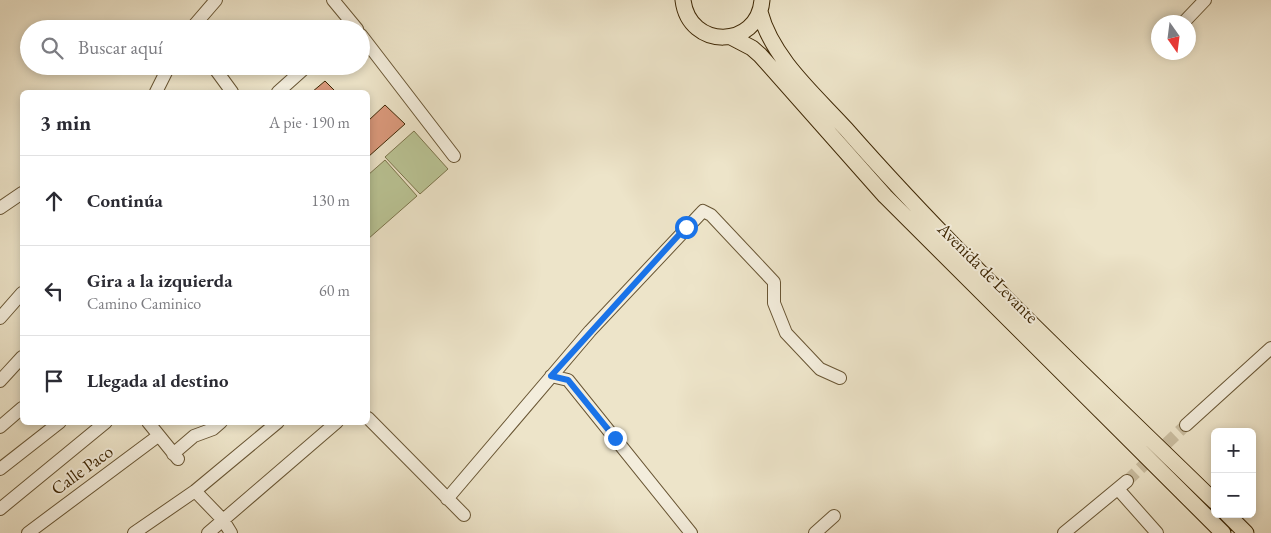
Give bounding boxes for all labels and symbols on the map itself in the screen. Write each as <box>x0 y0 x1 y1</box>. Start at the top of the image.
north arrow <box>1151 15 1196 60</box>
route start <box>675 216 698 239</box>
street label: Avenida de Levante <box>932 217 1044 328</box>
route end <box>604 427 627 450</box>
street label: Calle Paco <box>46 439 117 500</box>

